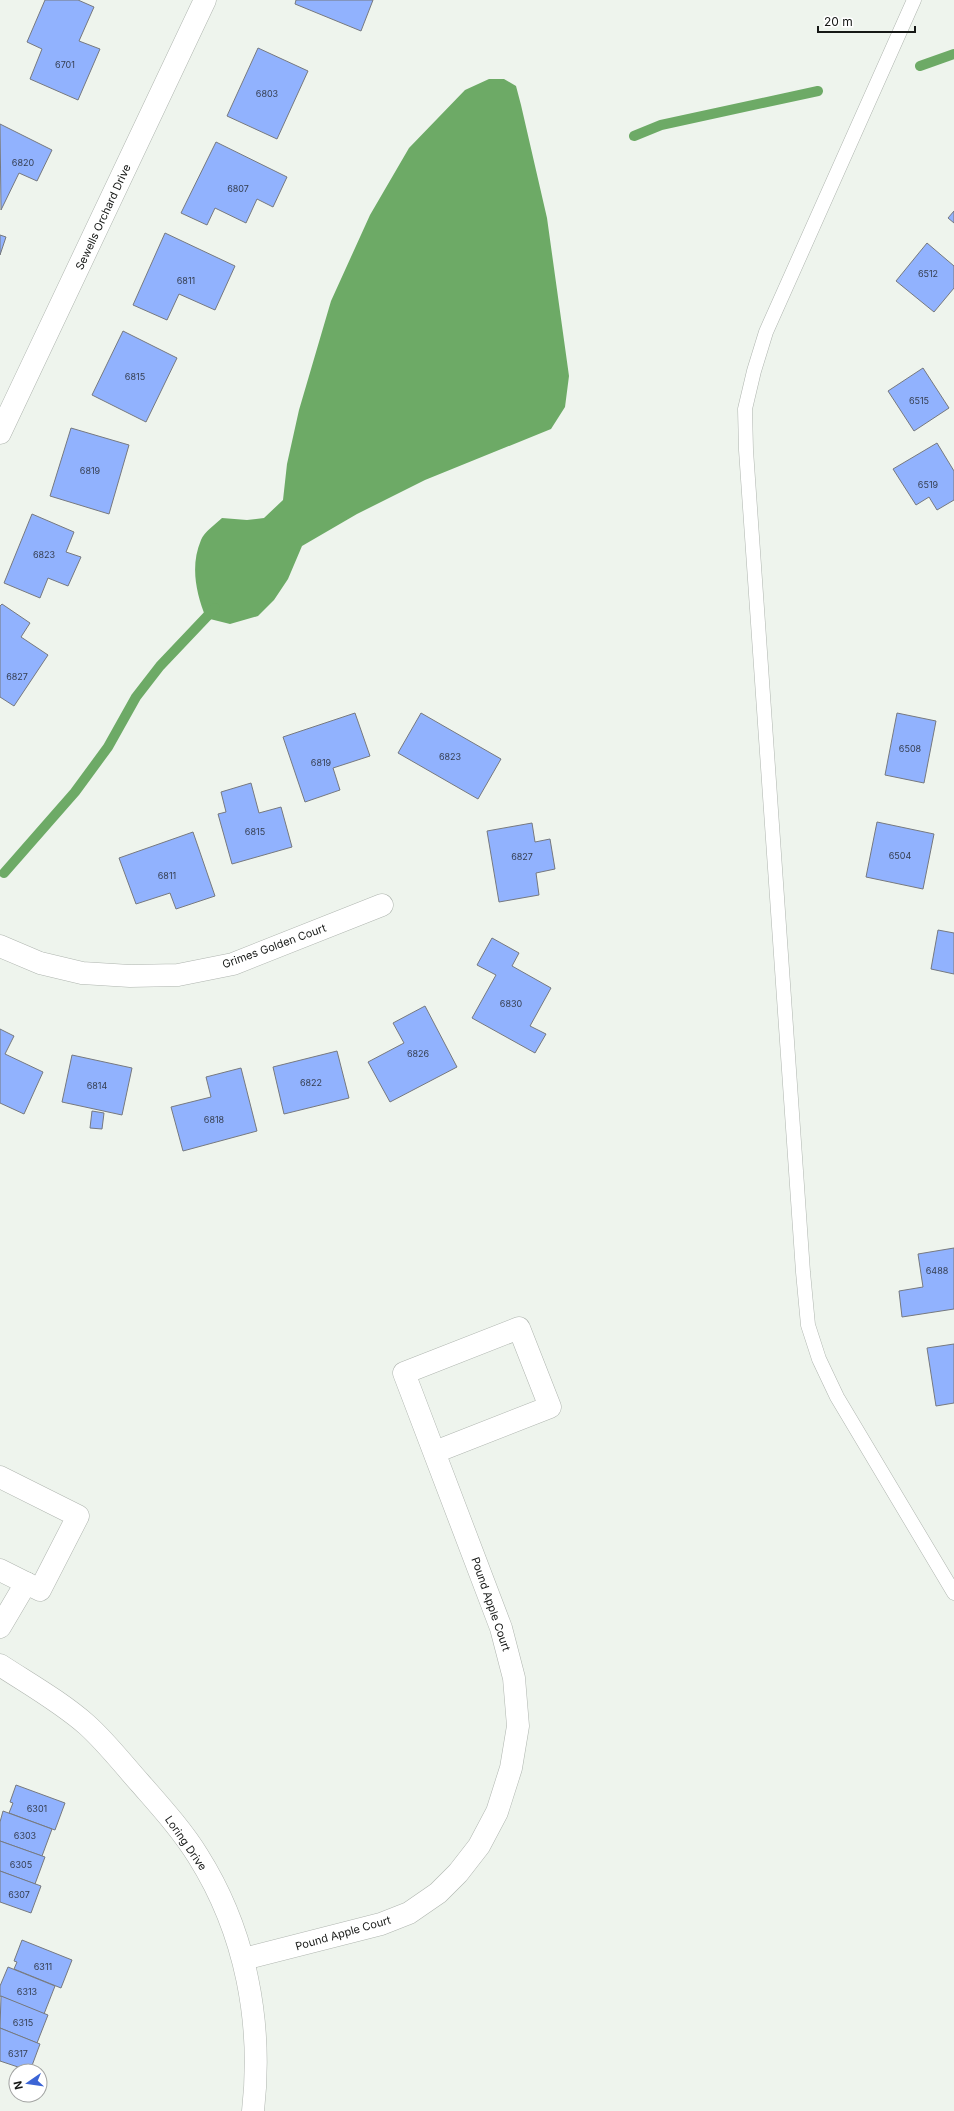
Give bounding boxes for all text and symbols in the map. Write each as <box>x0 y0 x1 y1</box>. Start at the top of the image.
scale bar <box>818 8 915 34</box>
text: 20 m <box>824 14 853 29</box>
house number: 6701 <box>55 59 75 70</box>
house number: 6803 <box>256 88 279 99</box>
house number: 6820 <box>12 157 34 168</box>
street label: Sewells Orchard Drive <box>72 162 134 272</box>
house number: 6807 <box>227 183 249 194</box>
house number: 6512 <box>918 268 938 279</box>
house number: 6811 <box>177 275 195 286</box>
house number: 6815 <box>125 371 145 382</box>
house number: 6515 <box>909 395 929 406</box>
house number: 6819 <box>80 465 101 476</box>
house number: 6519 <box>918 479 939 490</box>
house number: 6823 <box>33 549 56 560</box>
house number: 6827 <box>6 671 28 682</box>
house number: 6508 <box>899 743 922 754</box>
house number: 6823 <box>439 751 462 762</box>
house number: 6819 <box>311 757 332 768</box>
house number: 6815 <box>245 826 265 837</box>
house number: 6504 <box>889 850 911 861</box>
house number: 6827 <box>511 851 533 862</box>
house number: 6811 <box>158 870 176 881</box>
street label: Grimes Golden Court <box>220 921 328 971</box>
house number: 6830 <box>500 998 523 1009</box>
house number: 6826 <box>407 1048 430 1059</box>
house number: 6822 <box>300 1077 322 1088</box>
house number: 6814 <box>87 1080 107 1091</box>
house number: 6818 <box>204 1114 225 1125</box>
house number: 6488 <box>926 1265 949 1276</box>
street label: Pound Apple Court <box>468 1555 514 1653</box>
house number: 6301 <box>27 1803 47 1814</box>
street label: Loring Drive <box>162 1813 210 1873</box>
house number: 6303 <box>14 1830 37 1841</box>
house number: 6305 <box>10 1859 32 1870</box>
house number: 6307 <box>8 1889 30 1900</box>
street label: Pound Apple Court <box>294 1913 393 1953</box>
house number: 6311 <box>34 1961 52 1972</box>
house number: 6313 <box>17 1986 38 1997</box>
house number: 6315 <box>13 2017 33 2028</box>
house number: 6317 <box>8 2048 28 2059</box>
north arrow <box>8 2063 48 2103</box>
text: N <box>10 2080 26 2091</box>

